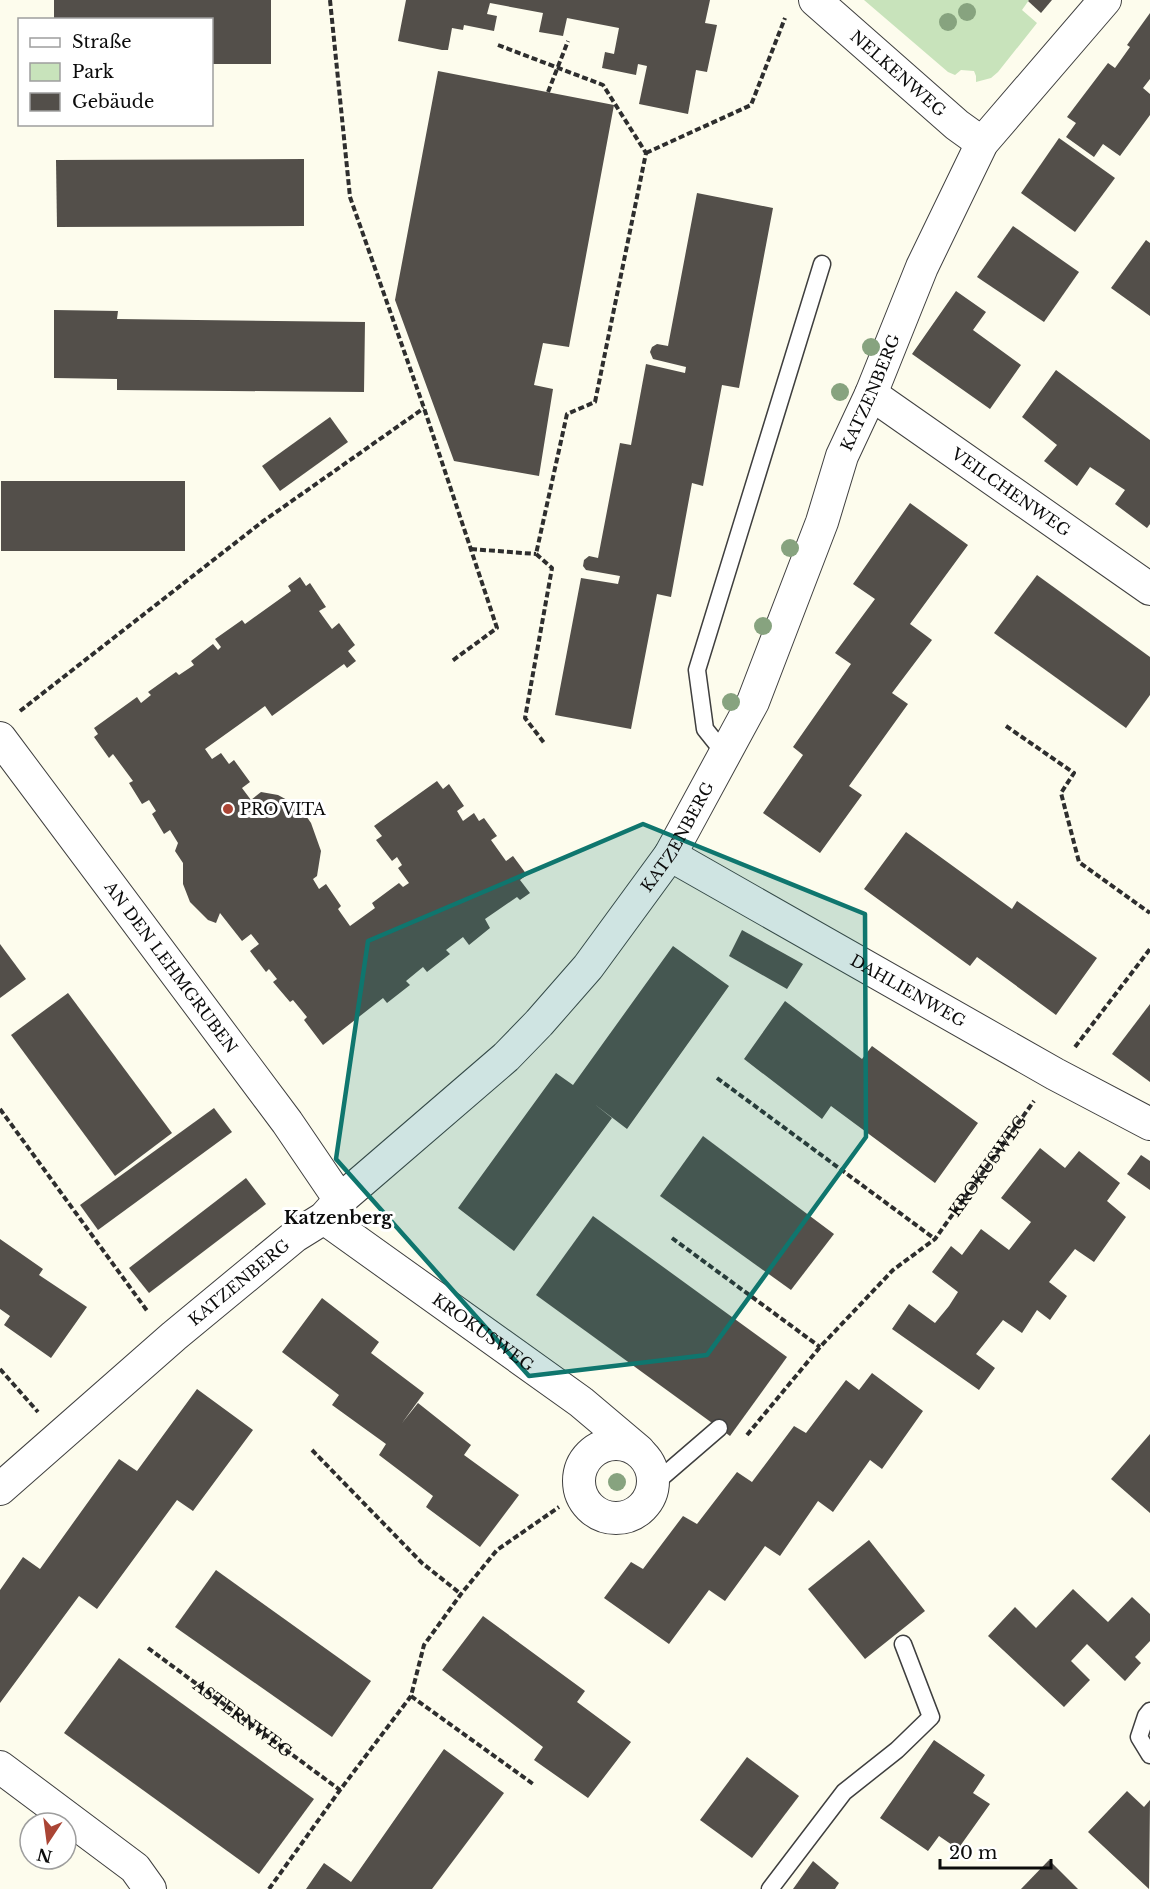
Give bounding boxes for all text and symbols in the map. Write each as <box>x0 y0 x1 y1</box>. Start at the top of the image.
legend <box>18 18 213 126</box>
street label: NELKENWEG <box>846 26 950 121</box>
text: Straße <box>72 31 132 53</box>
text: Park <box>72 61 114 83</box>
text: Gebäude <box>72 91 154 113</box>
street label: KATZENBERG <box>836 331 904 454</box>
street label: VEILCHENWEG <box>947 443 1075 540</box>
street label: KATZENBERG <box>636 778 718 896</box>
place label: PRO VITA <box>240 799 326 819</box>
marker: PRO VITA <box>221 802 235 816</box>
street label: AN DEN LEHMGRUBEN <box>100 876 242 1057</box>
street label: DAHLIENWEG <box>847 950 969 1031</box>
street label: KROKUSWEG <box>944 1111 1031 1220</box>
district label: Katzenberg <box>284 1207 393 1229</box>
street label: KATZENBERG <box>184 1235 294 1330</box>
street label: KROKUSWEG <box>429 1289 538 1375</box>
street label: ASTERNWEG <box>188 1674 297 1761</box>
north arrow <box>18 1811 78 1871</box>
scale bar <box>940 1832 1051 1870</box>
text: 20 m <box>949 1842 997 1864</box>
text: N <box>35 1844 54 1867</box>

